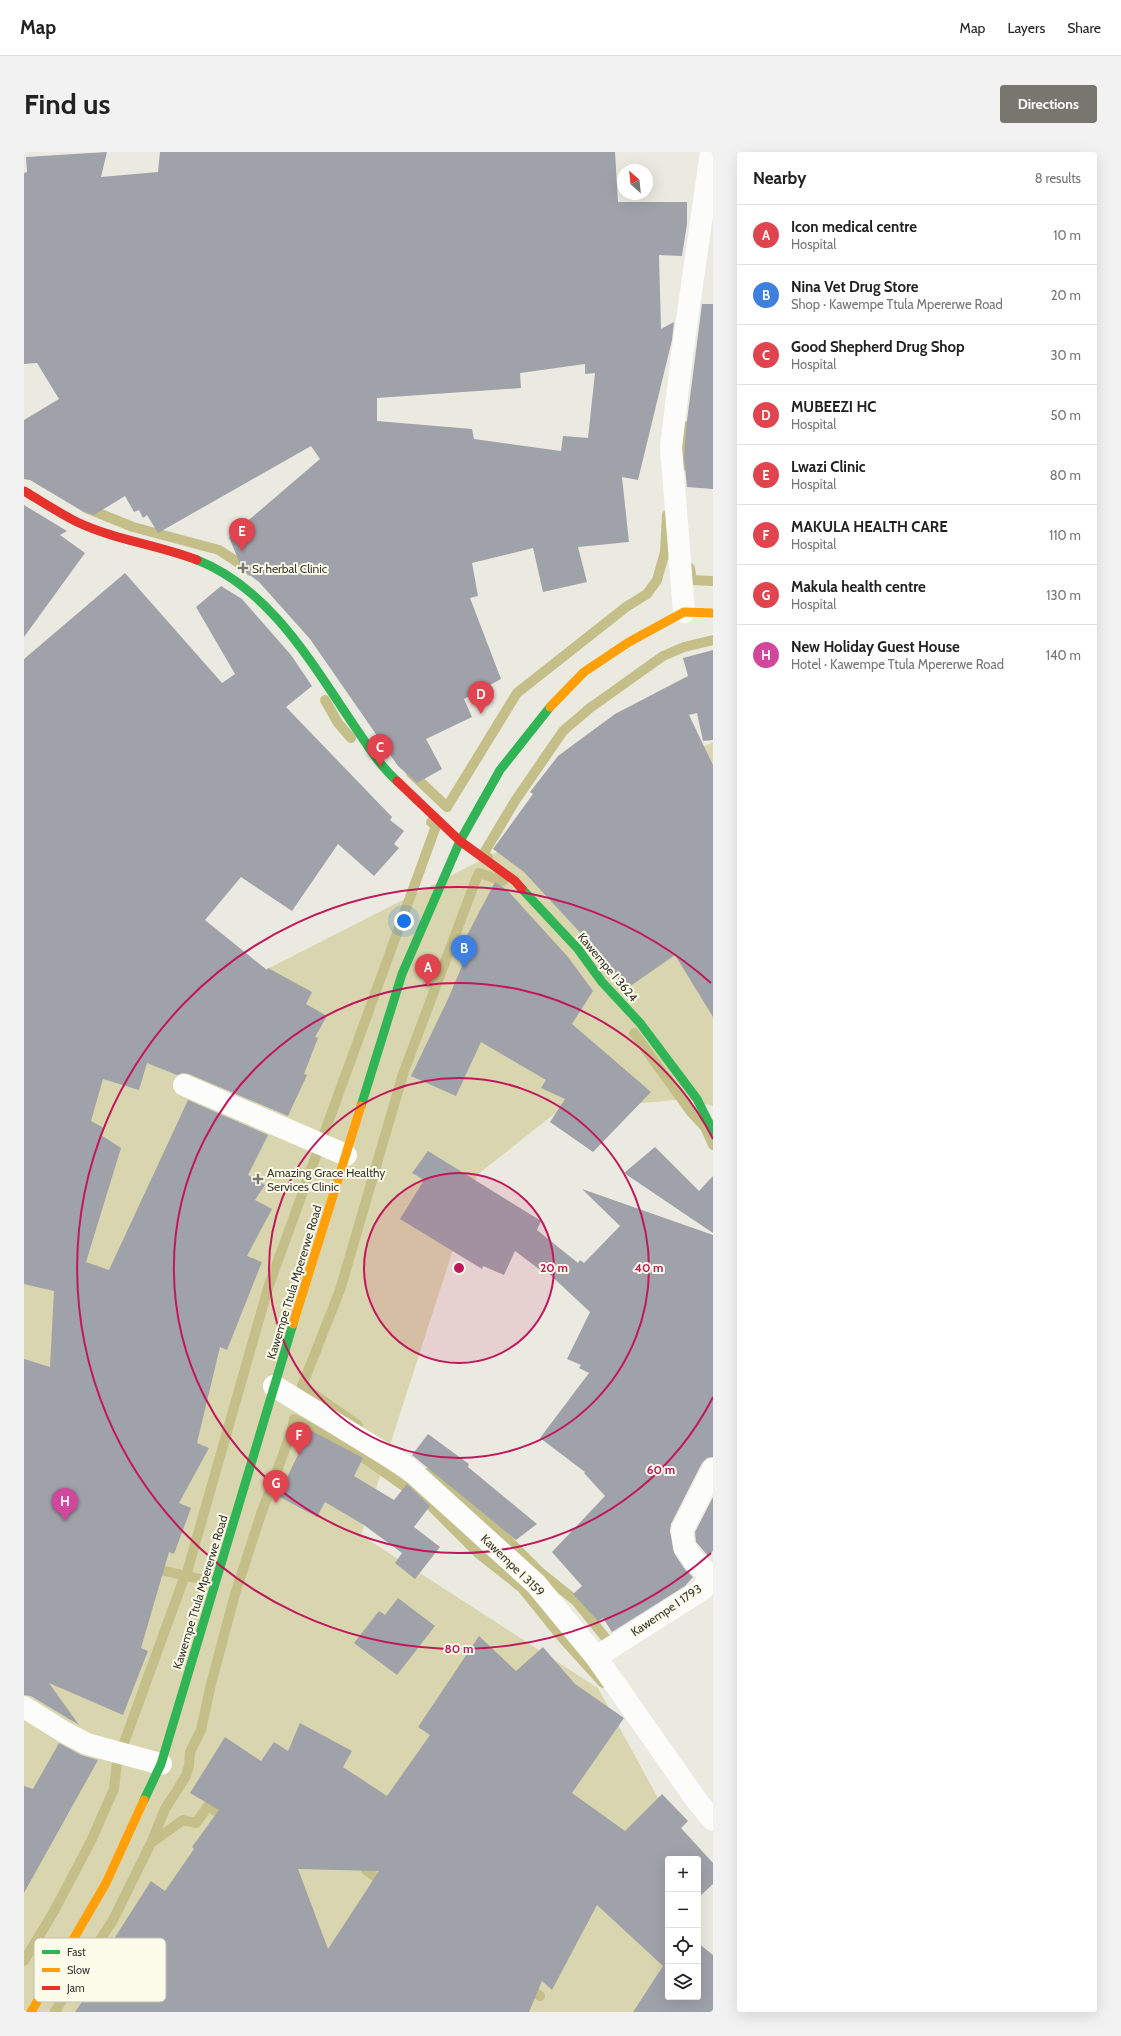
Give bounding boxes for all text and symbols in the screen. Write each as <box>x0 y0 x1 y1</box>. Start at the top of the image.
text: Map <box>20 16 56 39</box>
text: Map <box>960 19 985 37</box>
text: Layers <box>1007 19 1045 37</box>
text: Share <box>1067 19 1101 37</box>
button: Directions <box>1000 85 1097 123</box>
text: Find us <box>24 87 110 121</box>
north arrow <box>617 164 653 200</box>
text: Nearby <box>753 168 806 188</box>
text: 8 results <box>1035 170 1081 186</box>
text: Icon medical centre <box>791 218 917 236</box>
text: A <box>762 227 770 243</box>
text: 10 m <box>1053 227 1081 243</box>
text: Hospital <box>791 236 836 252</box>
text: Nina Vet Drug Store <box>791 278 919 296</box>
text: B <box>762 287 770 303</box>
text: 20 m <box>1051 287 1081 303</box>
text: Shop · Kawempe Ttula Mpererwe Road <box>791 296 1003 312</box>
text: Good Shepherd Drug Shop <box>791 338 965 356</box>
text: C <box>762 347 770 363</box>
text: 30 m <box>1051 347 1081 363</box>
text: Hospital <box>791 356 836 372</box>
text: MUBEEZI HC <box>791 398 876 416</box>
text: D <box>761 407 771 423</box>
text: 50 m <box>1051 407 1081 423</box>
text: Hospital <box>791 416 836 432</box>
text: Lwazi Clinic <box>791 458 866 476</box>
text: E <box>762 467 770 483</box>
text: 80 m <box>1050 467 1081 483</box>
text: Hospital <box>791 476 836 492</box>
pin: E <box>229 518 255 551</box>
text: MAKULA HEALTH CARE <box>791 518 948 536</box>
text: F <box>763 527 769 543</box>
text: 110 m <box>1049 527 1081 543</box>
text: Hospital <box>791 536 836 552</box>
place label: Sr herbal Clinic <box>252 561 328 576</box>
marker: Sr herbal Clinic <box>237 562 249 574</box>
text: Makula health centre <box>791 578 926 596</box>
text: G <box>762 587 770 603</box>
text: 130 m <box>1046 587 1081 603</box>
text: Hospital <box>791 596 836 612</box>
text: New Holiday Guest House <box>791 638 960 656</box>
text: H <box>761 647 771 663</box>
text: 140 m <box>1046 647 1081 663</box>
text: Hotel · Kawempe Ttula Mpererwe Road <box>791 656 1004 672</box>
pin: D <box>468 681 494 714</box>
pin: C <box>367 734 393 767</box>
your location <box>394 911 414 931</box>
street label: Kawempe I 3624 <box>575 929 641 1005</box>
pin: B <box>451 935 477 968</box>
pin: A <box>415 954 441 987</box>
place label: Amazing Grace Healthy Services Clinic <box>267 1165 385 1194</box>
marker: Amazing Grace Healthy Services Clinic <box>252 1173 264 1185</box>
street label: Kawempe Ttula Mpererwe Road <box>263 1203 325 1361</box>
text: 20 m <box>540 1260 568 1275</box>
text: 40 m <box>634 1260 664 1275</box>
centre of rings <box>452 1261 466 1275</box>
pin: F <box>286 1422 312 1455</box>
text: 60 m <box>647 1462 675 1477</box>
pin: G <box>263 1470 289 1503</box>
pin: H <box>52 1488 78 1521</box>
street label: Kawempe Ttula Mpererwe Road <box>169 1513 231 1671</box>
street label: Kawempe I 3159 <box>478 1531 548 1599</box>
street label: Kawempe I 1793 <box>628 1581 704 1639</box>
text: 80 m <box>445 1641 473 1656</box>
map controls <box>665 1856 701 2000</box>
button: + <box>665 1856 701 1892</box>
button: − <box>665 1892 701 1928</box>
button: locate <box>665 1928 701 1964</box>
legend <box>34 1938 166 2002</box>
text: Fast <box>67 1945 86 1959</box>
text: Slow <box>67 1963 90 1977</box>
button: layers <box>665 1964 701 2000</box>
text: Jam <box>66 1981 85 1995</box>

